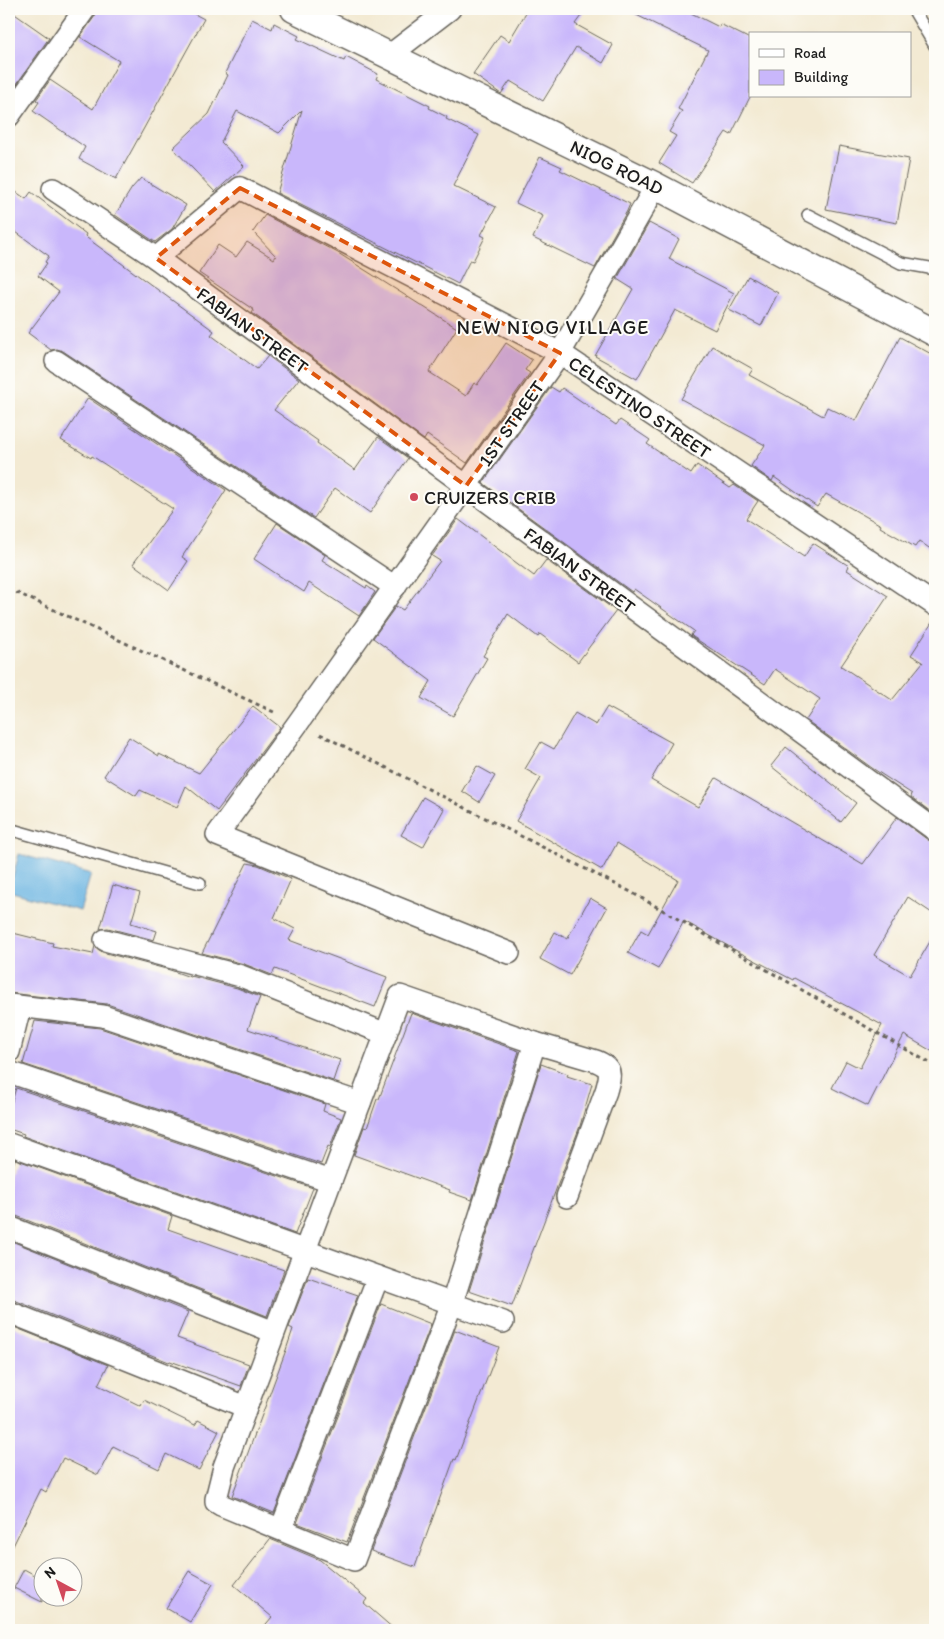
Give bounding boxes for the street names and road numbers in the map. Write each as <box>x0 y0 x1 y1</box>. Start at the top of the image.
street label: NIOG ROAD <box>566 135 667 200</box>
street label: FABIAN STREET <box>192 282 313 379</box>
street label: CELESTINO STREET <box>564 351 716 464</box>
street label: 1ST STREET <box>473 376 550 471</box>
street label: FABIAN STREET <box>519 522 640 619</box>

